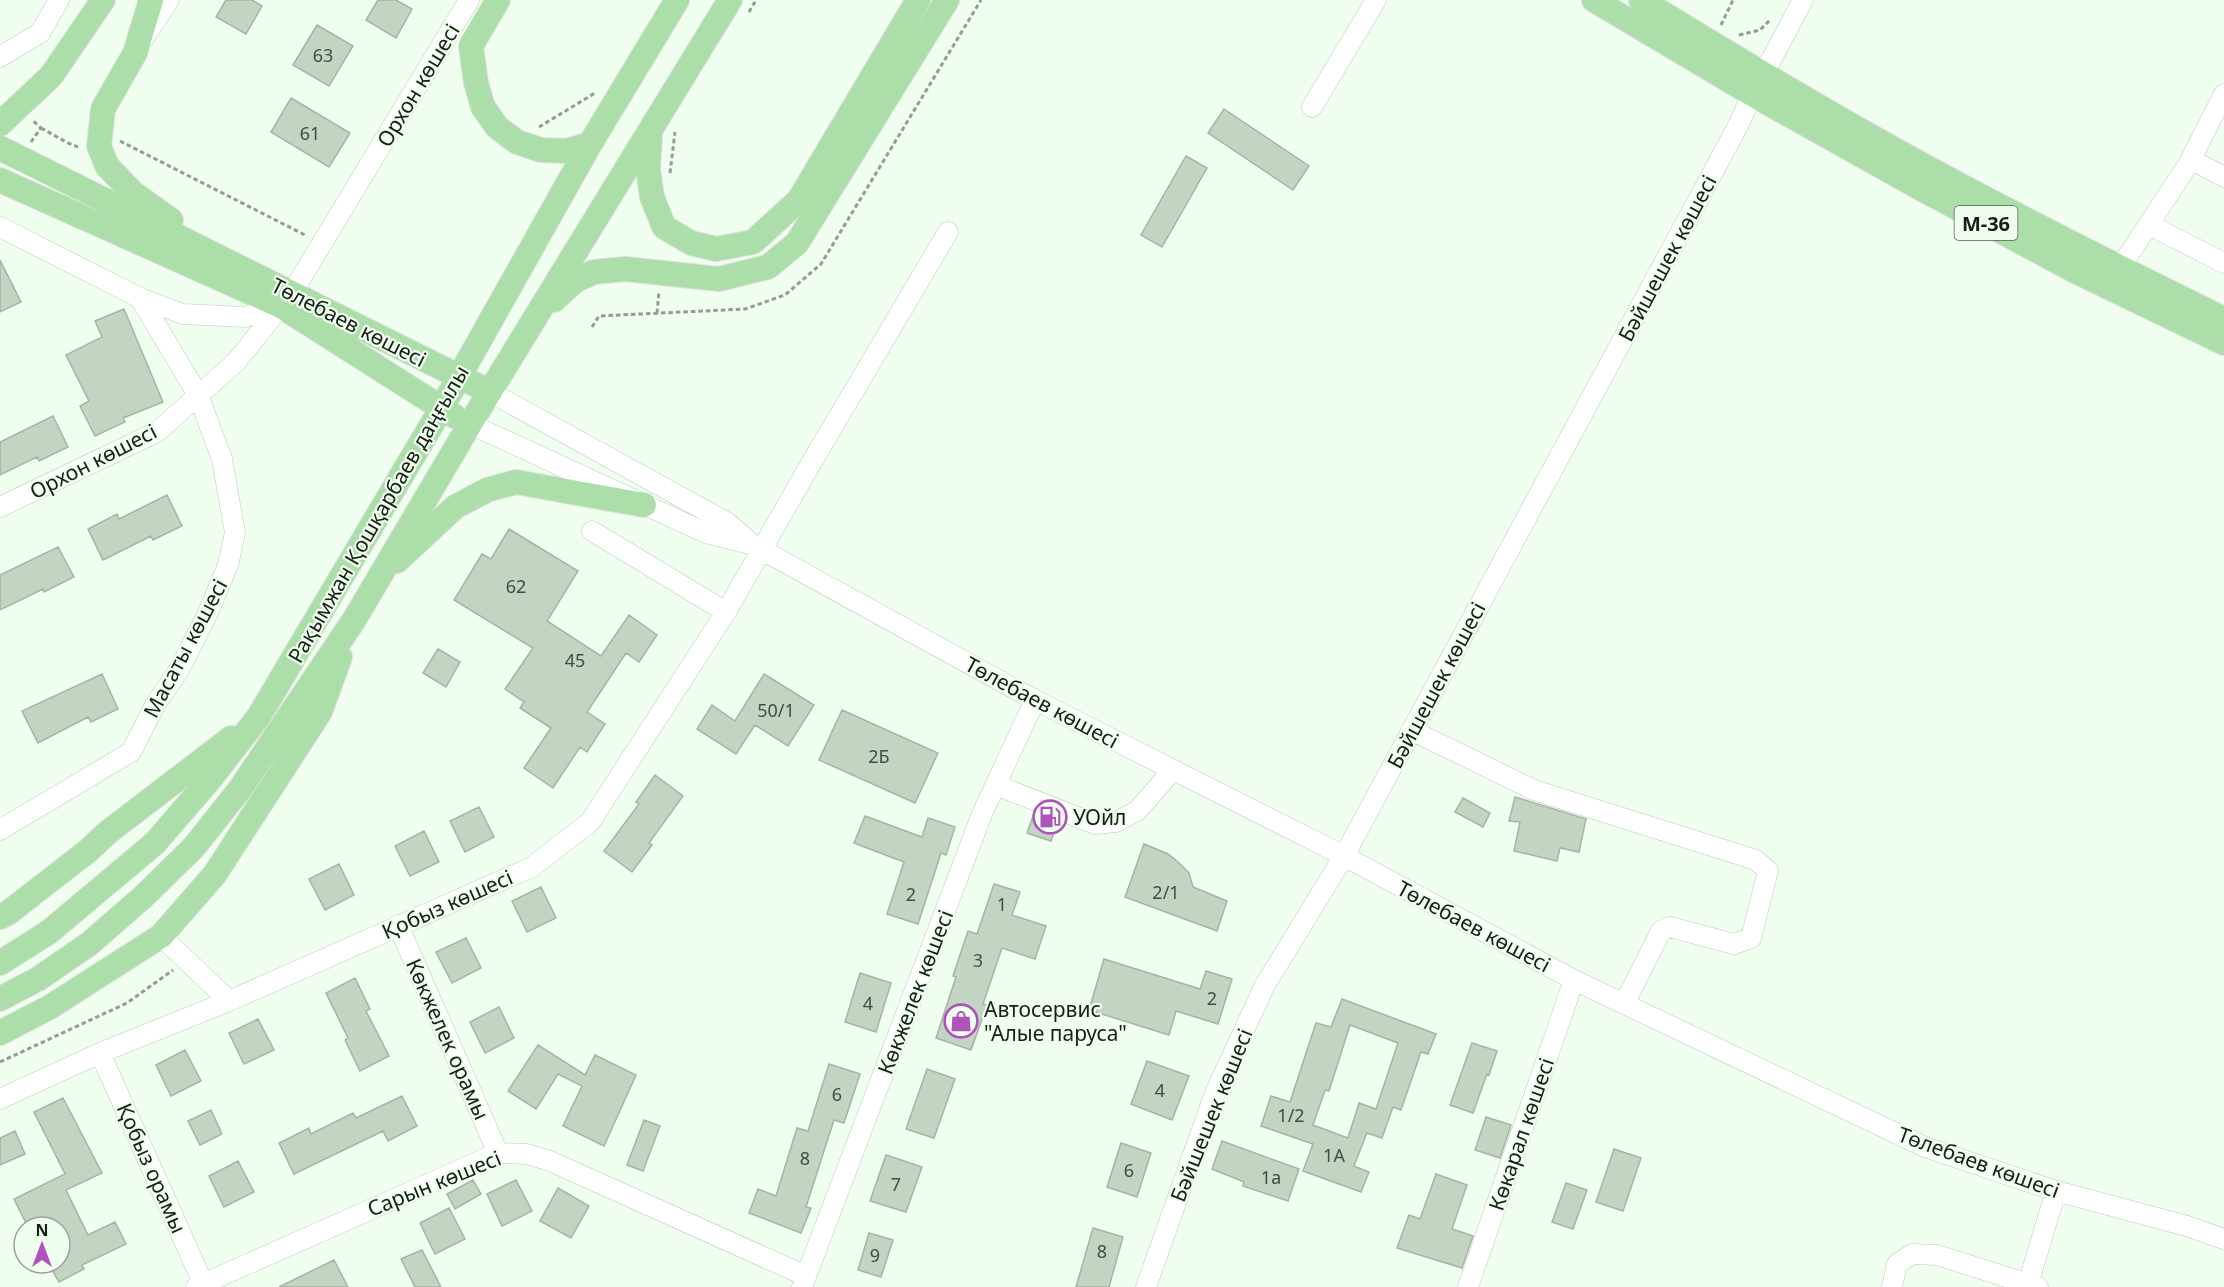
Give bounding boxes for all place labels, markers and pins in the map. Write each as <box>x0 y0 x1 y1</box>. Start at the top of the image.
fuel station icon: УОйл <box>1032 799 1068 835</box>
place label: УОйл <box>1073 803 1126 831</box>
place label: Автосервис "Алые паруса" <box>984 995 1127 1047</box>
shop icon: Автосервис "Алые паруса" <box>943 1003 979 1039</box>

